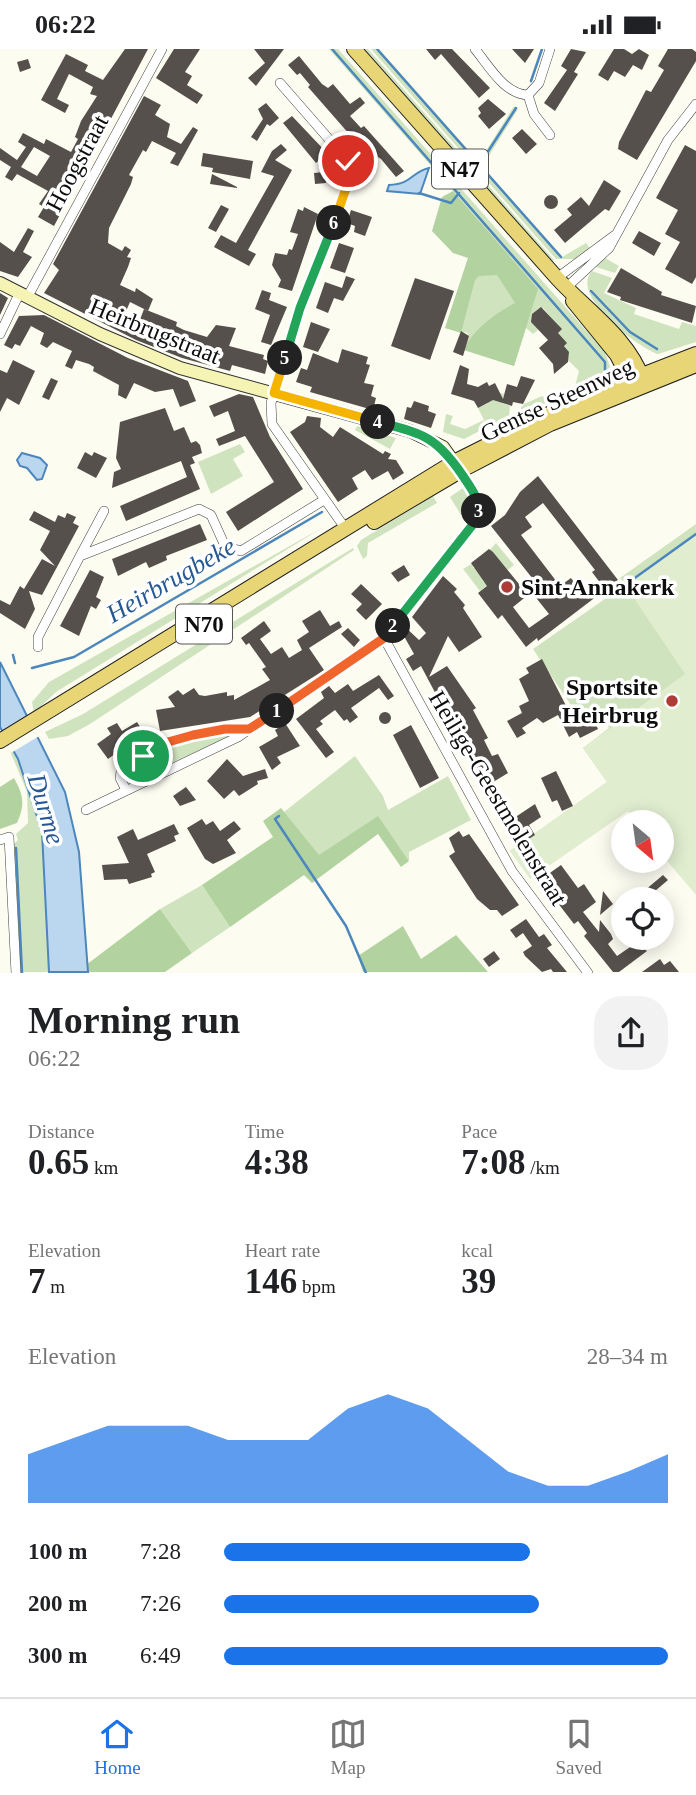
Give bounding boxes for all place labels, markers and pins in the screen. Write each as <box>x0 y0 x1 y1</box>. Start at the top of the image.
pin <box>318 131 378 191</box>
pin: 6 <box>316 205 352 241</box>
pin: 5 <box>268 341 302 375</box>
pin: 4 <box>360 405 396 439</box>
pin: 3 <box>462 493 496 529</box>
place label: Sint-Annakerk <box>521 574 675 600</box>
marker: Sint-Annakerk <box>499 579 515 595</box>
pin: 2 <box>376 609 410 643</box>
place label: Sportsite Heirbrug <box>562 674 658 728</box>
pin: 1 <box>260 693 294 729</box>
marker: Sportsite Heirbrug <box>664 693 680 709</box>
pin <box>113 726 173 786</box>

